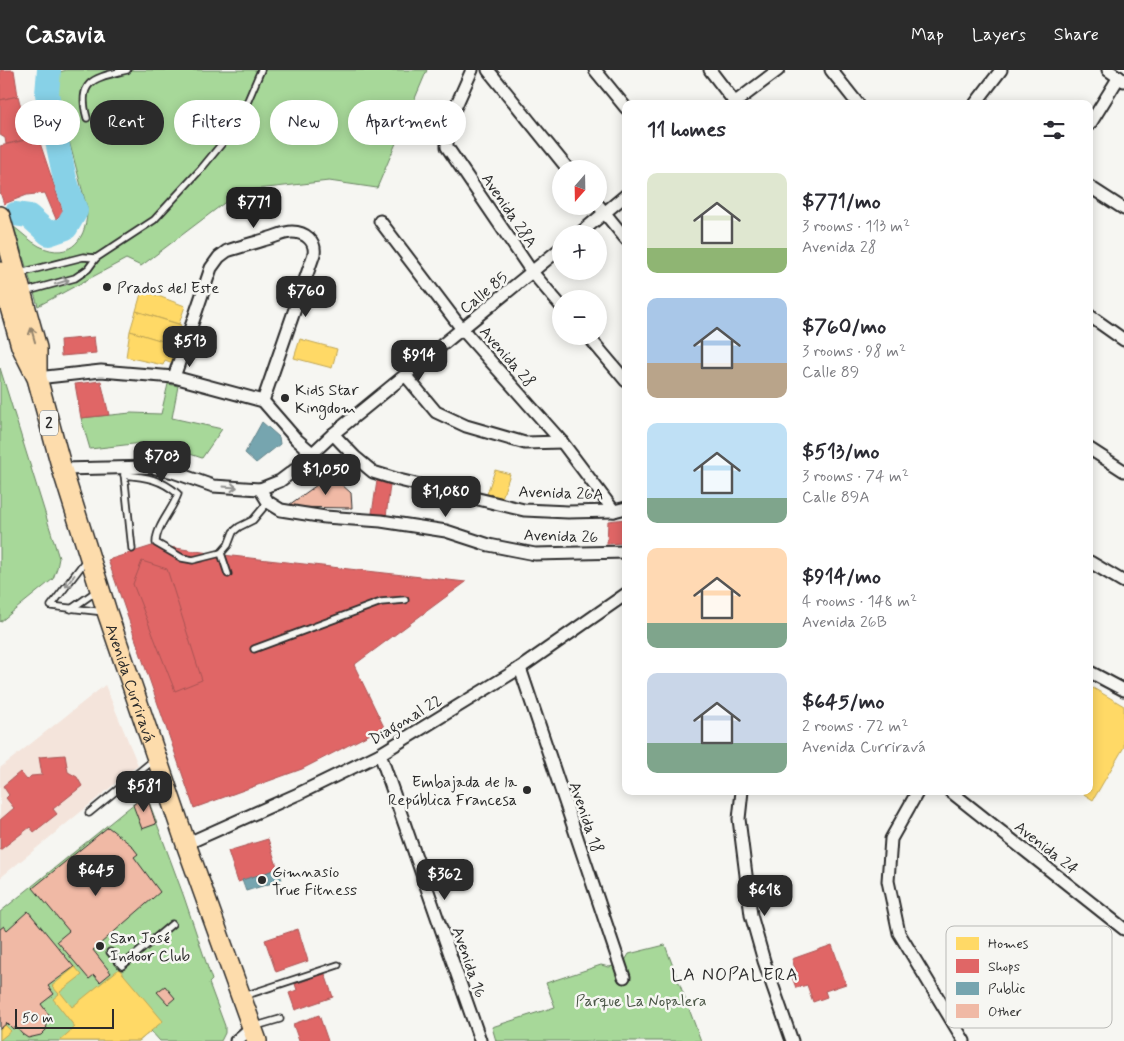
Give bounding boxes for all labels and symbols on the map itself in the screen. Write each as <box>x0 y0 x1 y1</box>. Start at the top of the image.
north arrow <box>552 160 608 215</box>
street label: Avenida 28A <box>476 170 541 252</box>
pin: $771 <box>224 186 284 229</box>
street label: Calle 85 <box>455 267 512 319</box>
one-way arrow <box>54 276 70 286</box>
pin: $760 <box>276 276 336 318</box>
place label: Prados del Este <box>117 278 219 299</box>
marker: Prados del Este <box>101 281 113 293</box>
street label: Avenida 28 <box>474 322 539 392</box>
pin: $513 <box>160 326 220 368</box>
one-way arrow <box>28 327 37 343</box>
pin: $914 <box>389 340 449 382</box>
place label: Kids Star Kingdom <box>295 380 359 420</box>
marker: Kids Star Kingdom <box>279 392 291 404</box>
road number: 2 <box>40 410 58 436</box>
pin: $703 <box>132 440 192 483</box>
pin: $1,050 <box>285 454 367 496</box>
pin: $1,080 <box>405 476 487 518</box>
one-way arrow <box>222 482 238 491</box>
street label: Avenida 26A <box>518 482 604 505</box>
street label: Avenida 26 <box>523 525 599 548</box>
one-way arrow <box>64 574 75 587</box>
street label: Avenida Curriravá <box>100 621 160 746</box>
street label: Diagonal 22 <box>366 690 447 751</box>
pin: $581 <box>114 770 174 813</box>
place label: Embajada de la República Francesa <box>388 772 517 811</box>
street label: Avenida 18 <box>564 779 608 856</box>
marker: Embajada de la República Francesa <box>521 784 533 796</box>
street label: Avenida 24 <box>1010 817 1083 880</box>
pin: $645 <box>66 854 126 897</box>
pin: $362 <box>415 858 475 901</box>
place label: Gimnasio True Fitness <box>272 862 357 901</box>
marker: Gimnasio True Fitness <box>256 874 268 886</box>
pin: $618 <box>735 874 795 917</box>
street label: Avenida 16 <box>447 924 491 1001</box>
legend <box>946 926 1112 1028</box>
place label: San José Indoor Club <box>110 928 190 967</box>
text: Homes <box>988 935 1029 953</box>
marker: San José Indoor Club <box>94 940 106 952</box>
text: Shops <box>988 958 1020 976</box>
district label: LA NOPALERA <box>671 963 799 987</box>
text: Public <box>988 980 1025 998</box>
park label: Parque La Nopalera <box>576 991 707 1012</box>
text: Other <box>988 1003 1022 1021</box>
scale bar <box>15 1006 114 1029</box>

